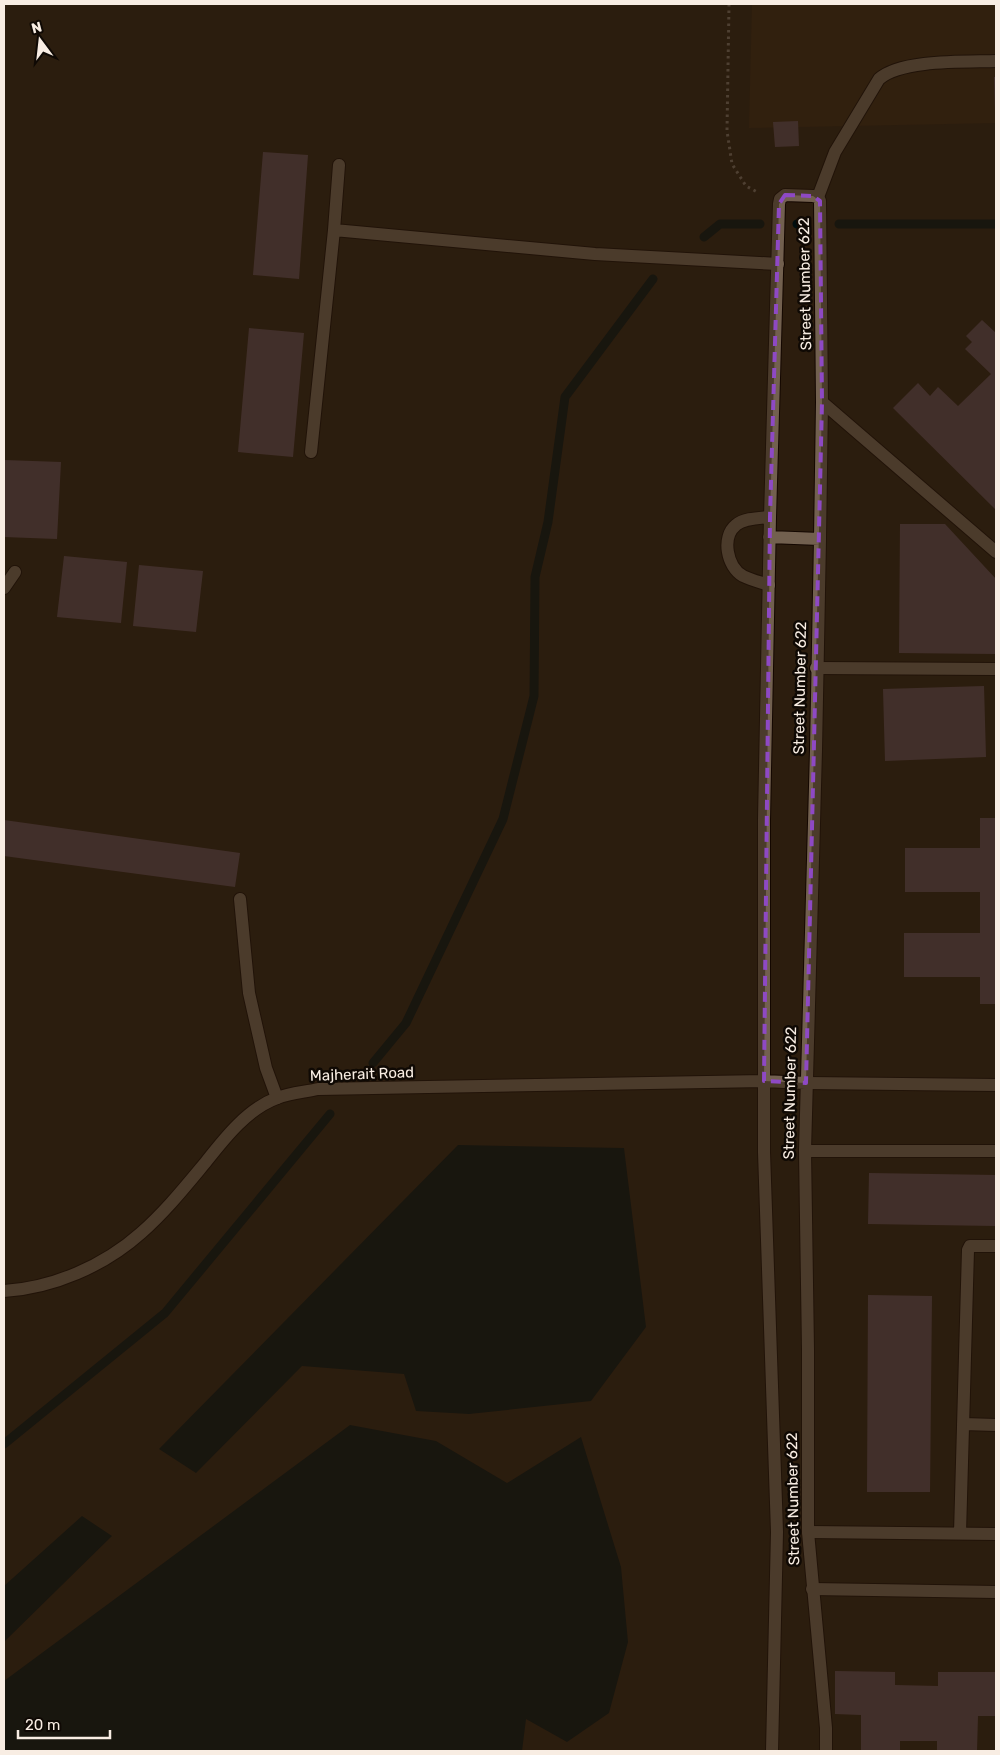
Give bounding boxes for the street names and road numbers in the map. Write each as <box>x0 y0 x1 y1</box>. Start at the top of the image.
street label: Street Number 622 <box>795 217 815 351</box>
street label: Street Number 622 <box>790 621 810 755</box>
street label: Street Number 622 <box>780 1026 800 1160</box>
street label: Majherait Road <box>310 1063 414 1085</box>
street label: Street Number 622 <box>783 1432 803 1566</box>

